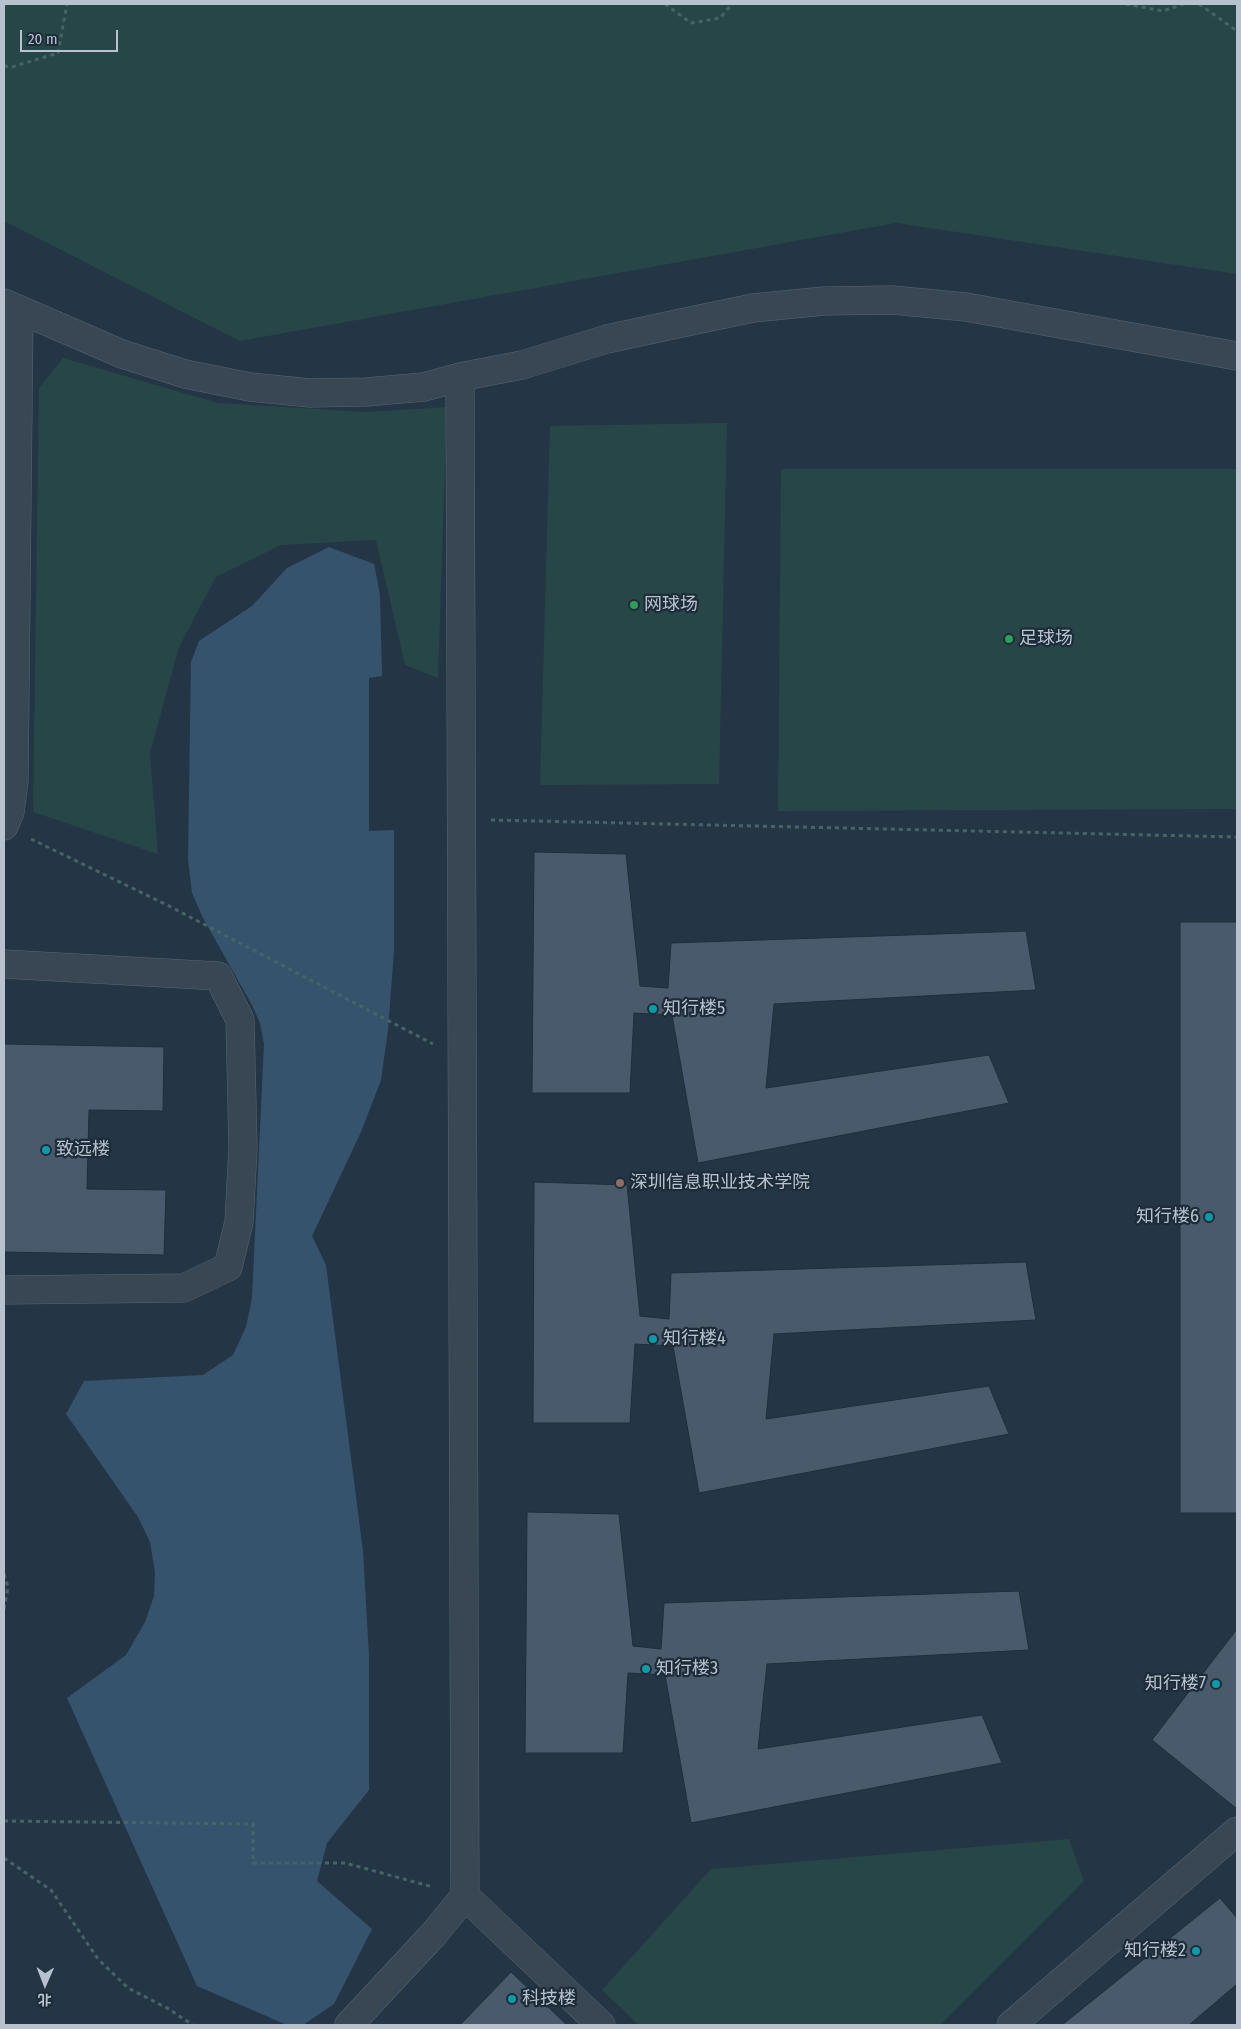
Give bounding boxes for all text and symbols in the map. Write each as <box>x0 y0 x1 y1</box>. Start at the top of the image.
scale bar <box>22 20 120 52</box>
text: 20 m <box>28 30 58 48</box>
place label: 网球场 <box>644 594 698 616</box>
marker: 网球场 <box>628 599 640 611</box>
place label: 足球场 <box>1019 628 1073 650</box>
marker: 足球场 <box>1003 633 1015 645</box>
place label: 知行楼5 <box>663 998 725 1020</box>
marker: 知行楼5 <box>647 1003 659 1015</box>
place label: 致远楼 <box>56 1139 110 1161</box>
marker: 致远楼 <box>40 1144 52 1156</box>
place label: 深圳信息职业技术学院 <box>630 1172 810 1194</box>
marker: 深圳信息职业技术学院 <box>614 1177 626 1189</box>
place label: 知行楼6 <box>1136 1206 1199 1228</box>
marker: 知行楼6 <box>1203 1211 1215 1223</box>
place label: 知行楼4 <box>663 1328 726 1350</box>
marker: 知行楼4 <box>647 1333 659 1345</box>
place label: 知行楼3 <box>656 1658 718 1680</box>
marker: 知行楼3 <box>640 1663 652 1675</box>
place label: 知行楼7 <box>1145 1673 1206 1695</box>
marker: 知行楼7 <box>1210 1678 1222 1690</box>
place label: 知行楼2 <box>1124 1940 1186 1962</box>
marker: 知行楼2 <box>1190 1945 1202 1957</box>
north arrow <box>20 1959 70 2009</box>
place label: 科技楼 <box>522 1988 576 2010</box>
text: 北 <box>38 1991 52 2008</box>
marker: 科技楼 <box>506 1993 518 2005</box>

